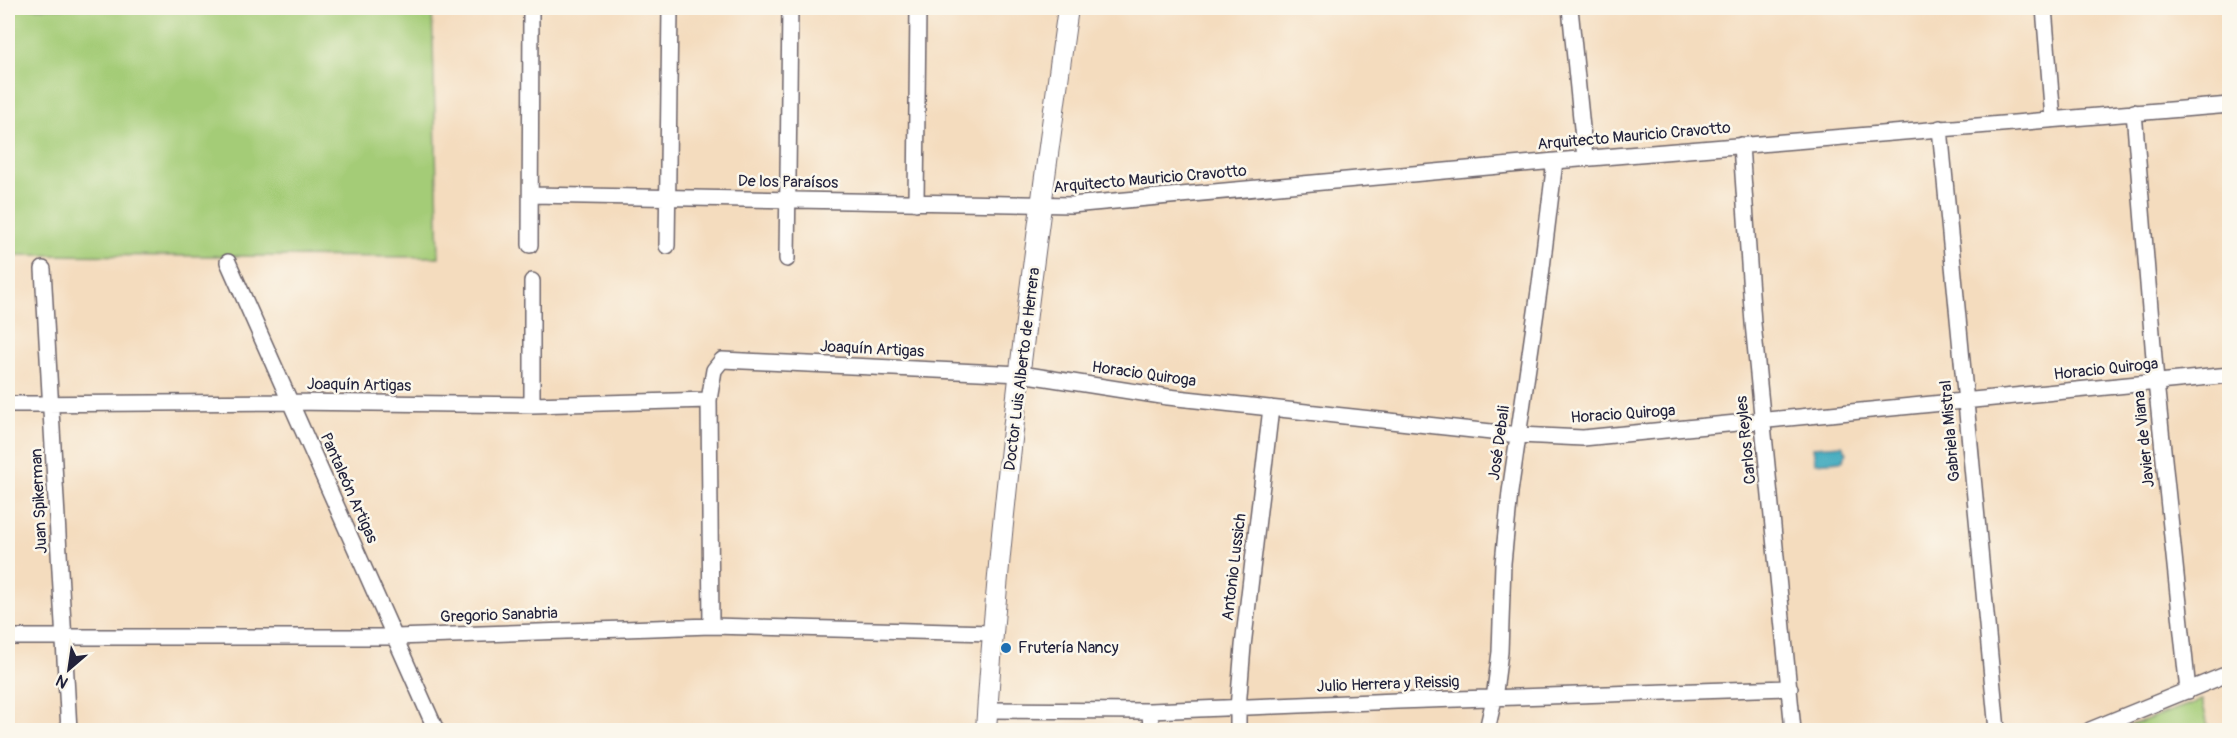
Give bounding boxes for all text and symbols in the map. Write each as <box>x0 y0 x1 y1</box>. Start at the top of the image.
street label: Arquitecto Mauricio Cravotto <box>1536 118 1732 154</box>
street label: Arquitecto Mauricio Cravotto <box>1052 161 1248 197</box>
street label: De los Paraísos <box>738 171 838 193</box>
street label: Doctor Luis Alberto de Herrera <box>1000 266 1044 472</box>
street label: Joaquín Artigas <box>819 336 925 362</box>
street label: Horacio Quiroga <box>2053 354 2159 384</box>
street label: Horacio Quiroga <box>1091 357 1197 391</box>
street label: Joaquín Artigas <box>307 374 411 396</box>
street label: Gabriela Mistral <box>1936 379 1964 483</box>
street label: Javier de Viana <box>2129 389 2159 489</box>
street label: Carlos Reyles <box>1731 395 1761 485</box>
street label: Horacio Quiroga <box>1570 400 1676 428</box>
street label: José Debali <box>1484 404 1514 482</box>
street label: Pantaleón Artigas <box>316 430 382 546</box>
street label: Juan Spikerman <box>26 448 52 554</box>
street label: Antonio Lussich <box>1217 512 1251 622</box>
street label: Gregorio Sanabria <box>440 603 558 627</box>
place label: Frutería Nancy <box>1018 638 1119 658</box>
north arrow <box>39 639 99 699</box>
marker: Frutería Nancy <box>999 641 1013 655</box>
text: N <box>52 670 72 693</box>
street label: Julio Herrera y Reissig <box>1316 672 1460 696</box>

